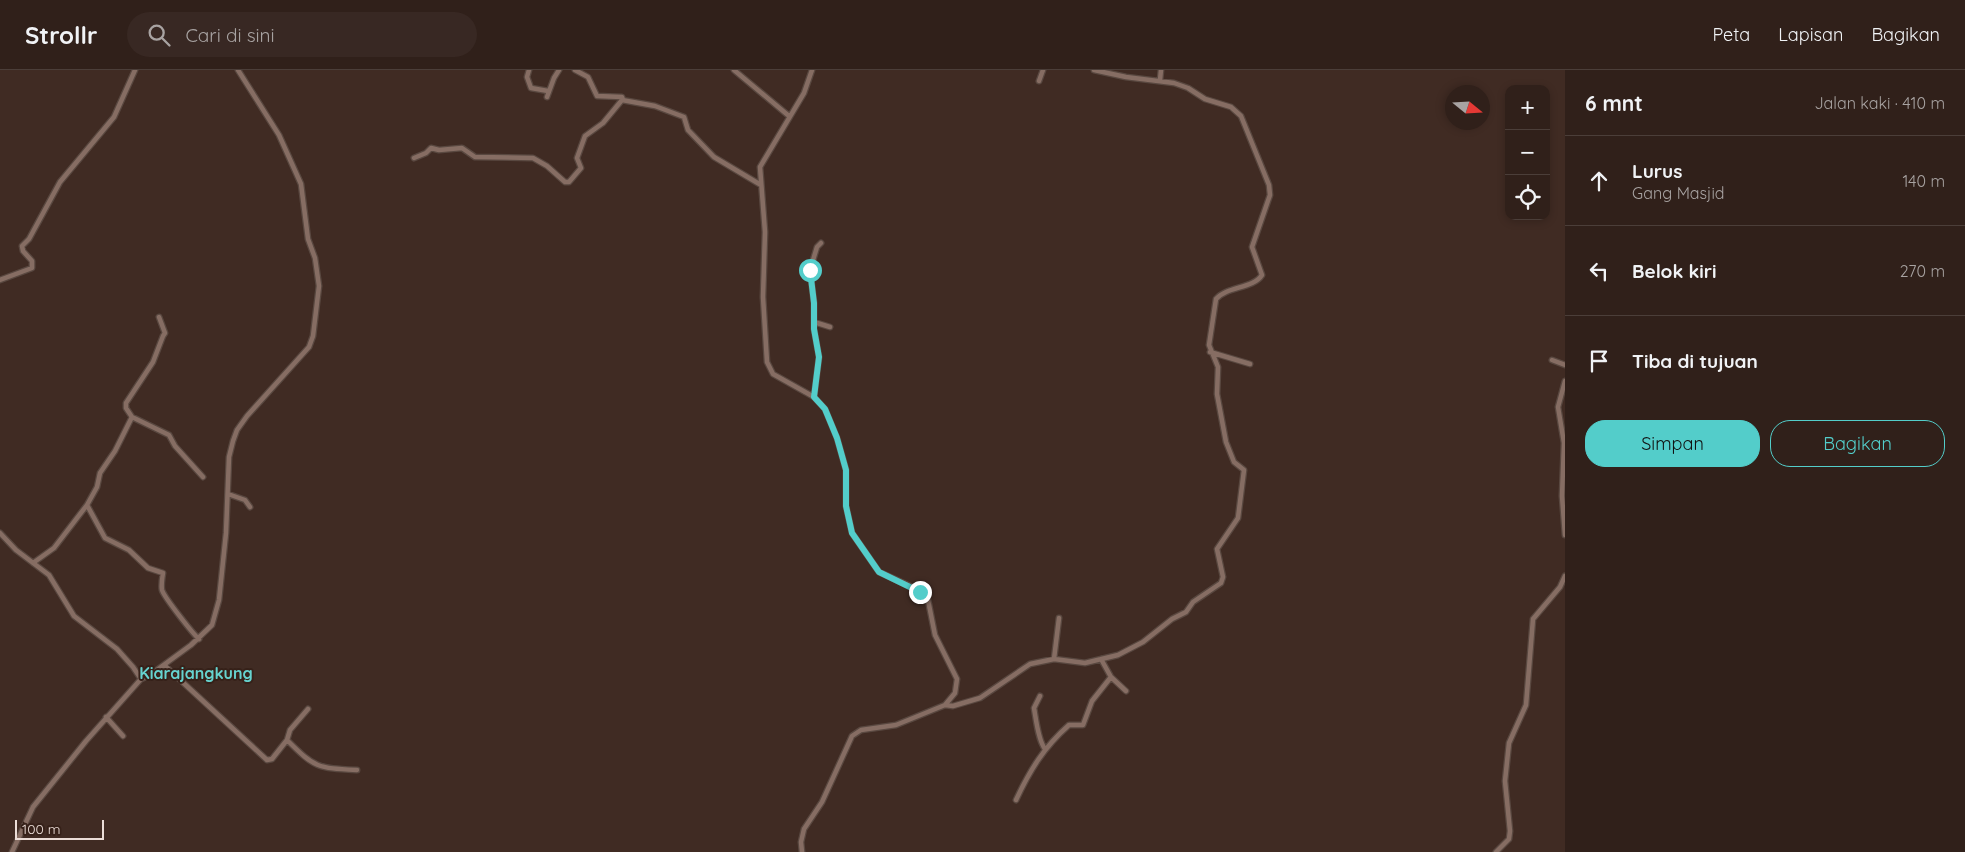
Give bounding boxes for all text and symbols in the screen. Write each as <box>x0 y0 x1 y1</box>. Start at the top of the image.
search box <box>127 12 477 57</box>
text: Strollr <box>25 20 97 50</box>
icon: search <box>145 21 173 49</box>
text: Cari di sini <box>185 23 275 47</box>
text: Peta <box>1713 23 1750 46</box>
text: Lapisan <box>1778 23 1843 46</box>
text: Bagikan <box>1871 23 1940 46</box>
north arrow <box>1445 85 1490 130</box>
map controls <box>1505 85 1550 220</box>
button: + <box>1505 85 1550 130</box>
text: 6 mnt <box>1585 90 1643 116</box>
text: Jalan kaki · 410 m <box>1814 93 1945 113</box>
button: − <box>1505 130 1550 175</box>
text: Lurus <box>1632 159 1682 183</box>
icon: ahead <box>1585 167 1613 195</box>
text: 140 m <box>1902 171 1945 191</box>
button: locate <box>1505 175 1550 220</box>
text: Gang Masjid <box>1632 183 1725 203</box>
icon: left <box>1585 257 1613 285</box>
route start <box>799 259 822 282</box>
text: Belok kiri <box>1632 259 1717 283</box>
text: 270 m <box>1900 261 1945 281</box>
icon: arrive <box>1585 347 1613 375</box>
text: Tiba di tujuan <box>1632 349 1758 373</box>
button: Simpan <box>1585 420 1760 467</box>
button: Bagikan <box>1770 420 1945 467</box>
route end <box>909 581 932 604</box>
district label: Kiarajangkung <box>139 663 253 683</box>
scale bar <box>15 817 104 840</box>
text: 100 m <box>22 820 60 838</box>

